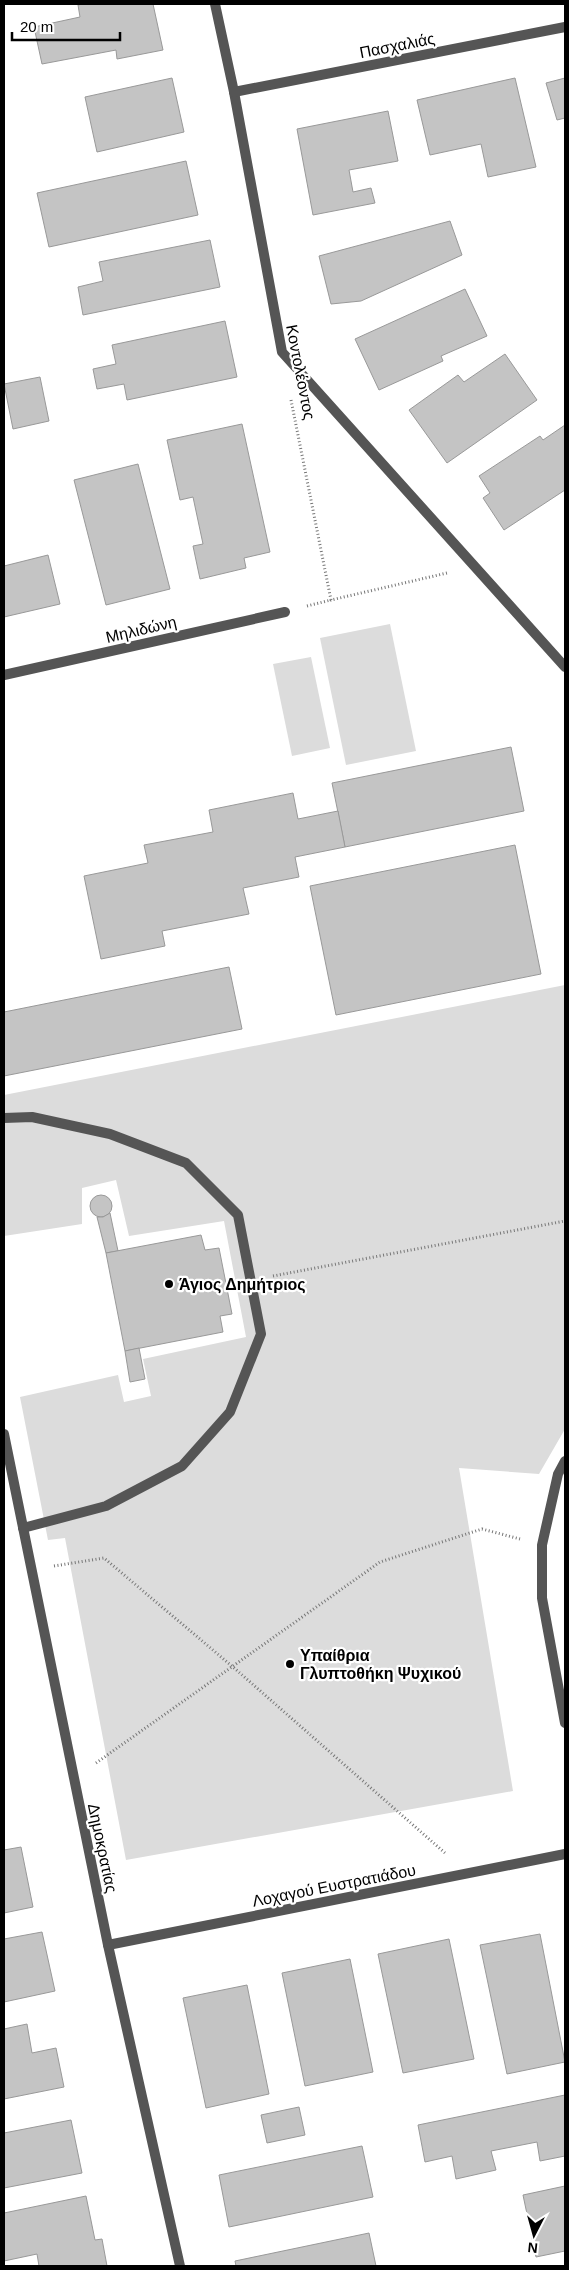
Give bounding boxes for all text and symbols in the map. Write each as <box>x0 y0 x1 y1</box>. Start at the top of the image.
scale bar <box>12 10 120 42</box>
text: 20 m <box>20 18 53 35</box>
street label: Πασχαλιάς <box>358 30 437 61</box>
street label: Κοντολέοντος <box>283 323 318 422</box>
street label: Μηλιδώνη <box>104 613 178 646</box>
place label: Άγιος Δημήτριος <box>179 1276 306 1294</box>
marker: Άγιος Δημήτριος <box>163 1278 175 1290</box>
place label: Υπαίθρια Γλυπτοθήκη Ψυχικού <box>300 1647 461 1682</box>
marker: Υπαίθρια Γλυπτοθήκη Ψυχικού <box>284 1658 296 1670</box>
street label: Δημοκρατίας <box>85 1802 120 1895</box>
street label: Λοχαγού Ευστρατιάδου <box>251 1861 417 1910</box>
north arrow <box>509 2210 559 2260</box>
text: N <box>527 2239 539 2256</box>

